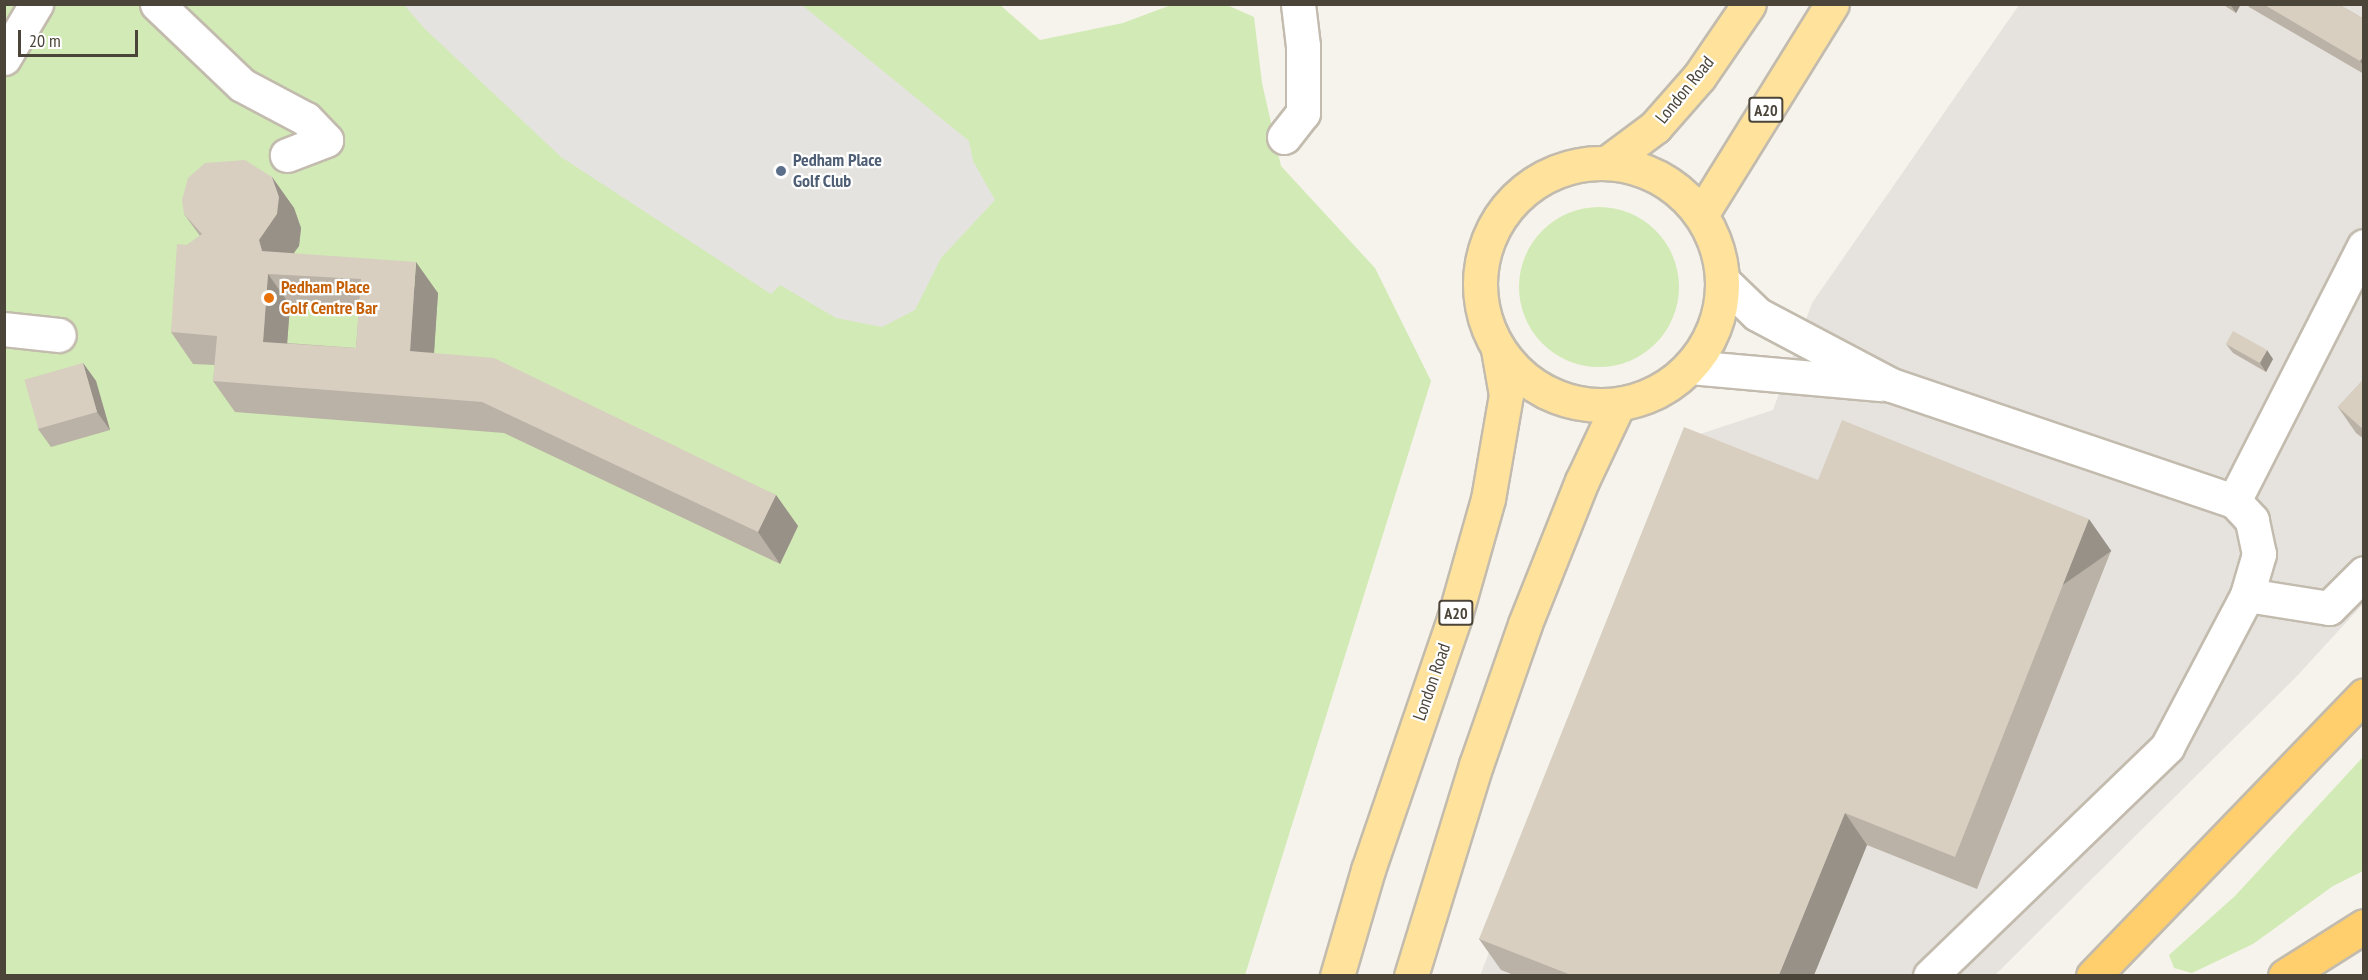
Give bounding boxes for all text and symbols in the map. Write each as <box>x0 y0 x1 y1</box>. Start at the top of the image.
scale bar <box>21 18 141 56</box>
text: 20 m <box>29 29 61 52</box>
street label: London Road <box>1651 52 1719 128</box>
road number: A20 <box>1748 97 1784 123</box>
place label: Pedham Place Golf Club <box>793 150 882 192</box>
marker: Pedham Place Golf Club <box>774 164 788 178</box>
place label: Pedham Place Golf Centre Bar <box>281 277 378 320</box>
marker: Pedham Place Golf Centre Bar <box>262 291 276 305</box>
road number: A20 <box>1438 600 1474 626</box>
street label: London Road <box>1409 640 1455 724</box>

